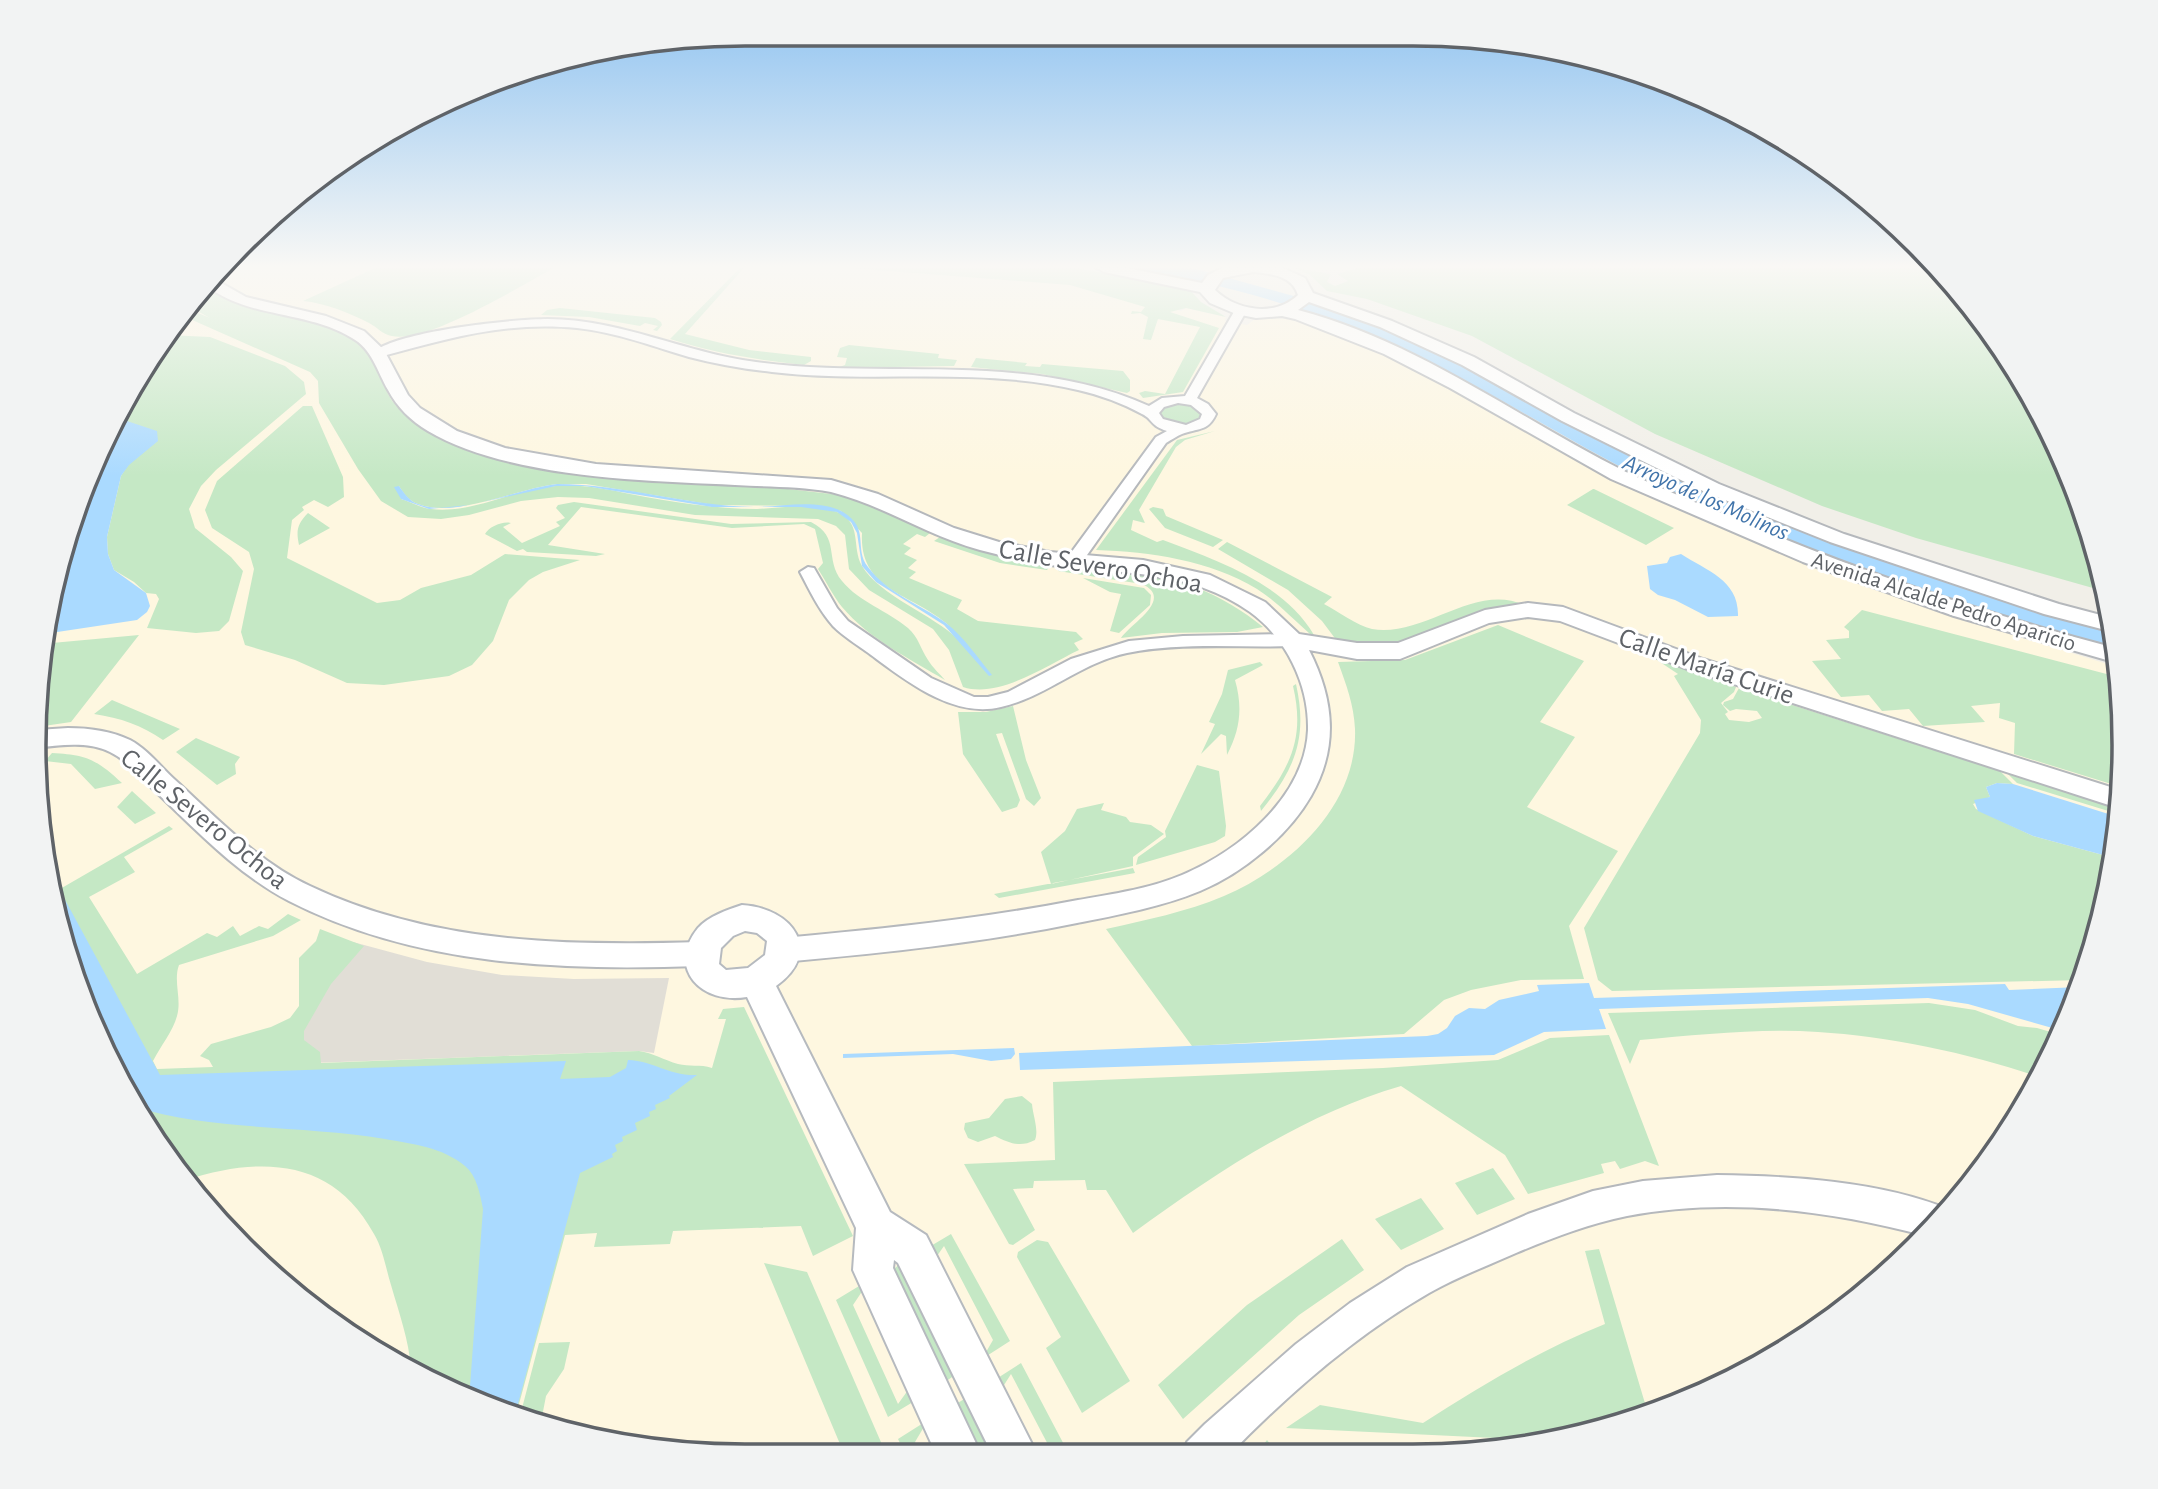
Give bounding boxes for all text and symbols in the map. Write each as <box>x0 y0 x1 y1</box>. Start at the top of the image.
water label: Arroyo de los Molinos <box>1618 450 1792 545</box>
street label: Calle Severo Ochoa <box>997 535 1205 599</box>
street label: Avenida Alcalde Pedro Aparicio <box>1808 549 2079 656</box>
street label: Calle María Curie <box>1615 624 1798 710</box>
street label: Calle Severo Ochoa <box>115 744 293 895</box>

